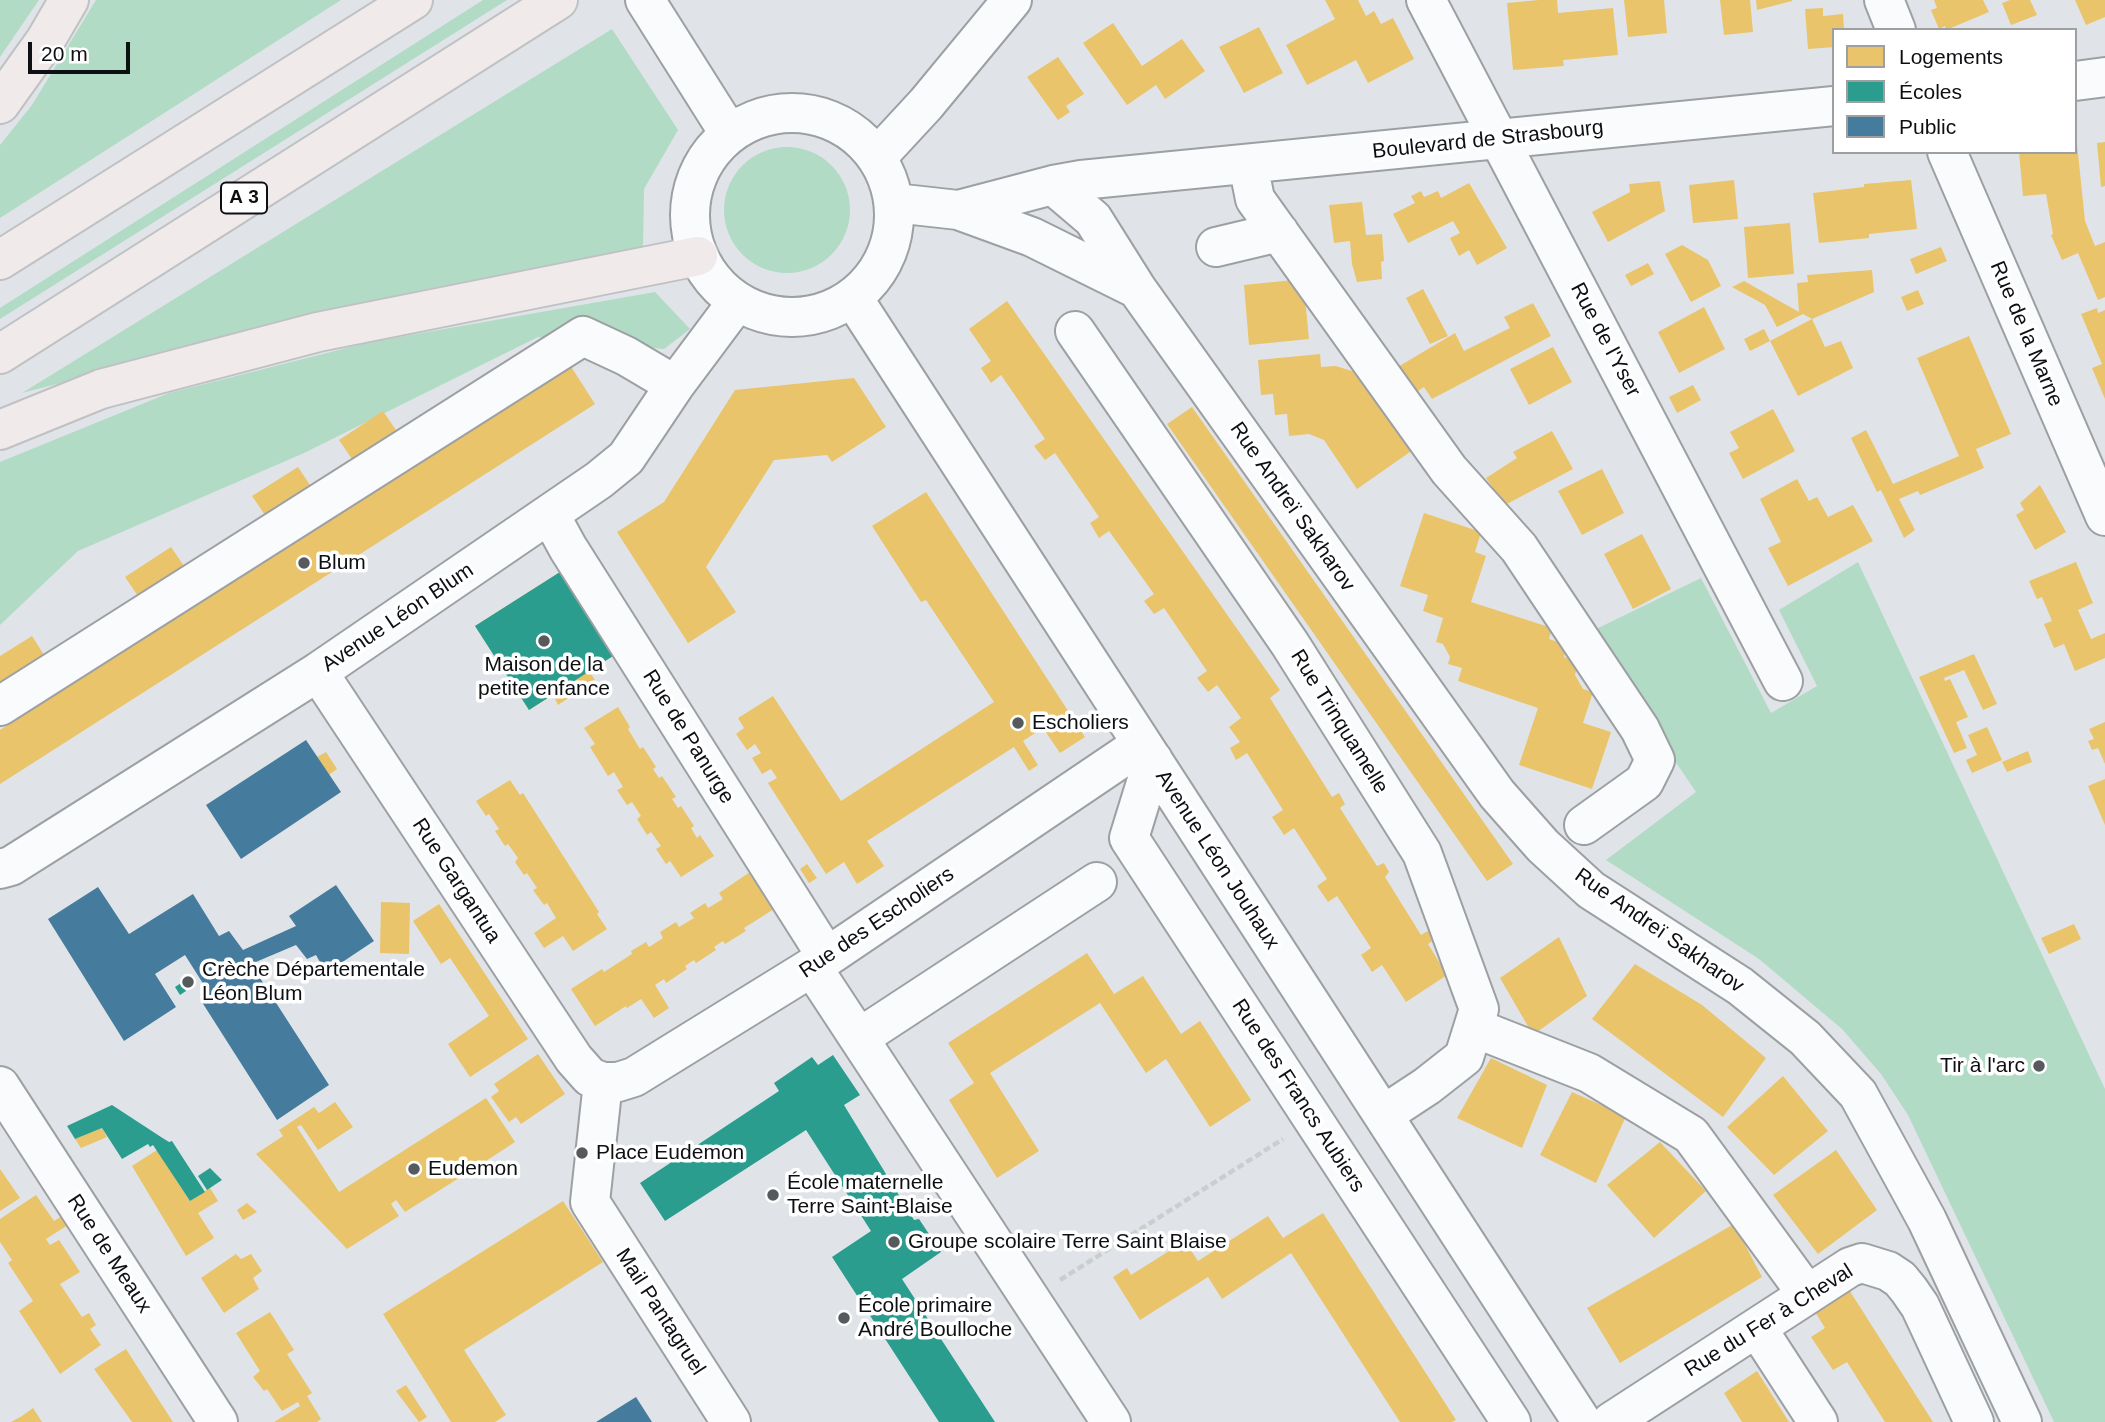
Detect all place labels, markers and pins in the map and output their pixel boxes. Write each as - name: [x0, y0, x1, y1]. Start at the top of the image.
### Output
- place label: Blum: [318, 550, 366, 576]
- marker: Blum: [296, 555, 312, 571]
- marker: Maison de la petite enfance: [536, 633, 552, 649]
- place label: Maison de la petite enfance: [478, 652, 610, 702]
- place label: Escholiers: [1032, 710, 1129, 736]
- marker: Escholiers: [1010, 715, 1026, 731]
- place label: Crèche Départementale Léon Blum: [202, 957, 425, 1007]
- marker: Crèche Départementale Léon Blum: [180, 974, 196, 990]
- place label: Tir à l'arc: [1940, 1053, 2025, 1079]
- marker: Tir à l'arc: [2031, 1058, 2047, 1074]
- place label: Place Eudemon: [596, 1140, 744, 1166]
- marker: Place Eudemon: [574, 1145, 590, 1161]
- place label: Eudemon: [428, 1156, 518, 1182]
- marker: Eudemon: [406, 1161, 422, 1177]
- place label: École maternelle Terre Saint-Blaise: [787, 1170, 953, 1220]
- marker: École maternelle Terre Saint-Blaise: [765, 1187, 781, 1203]
- place label: Groupe scolaire Terre Saint Blaise: [908, 1229, 1227, 1255]
- marker: Groupe scolaire Terre Saint Blaise: [886, 1234, 902, 1250]
- place label: École primaire André Boulloche: [858, 1293, 1012, 1343]
- marker: École primaire André Boulloche: [836, 1310, 852, 1326]

